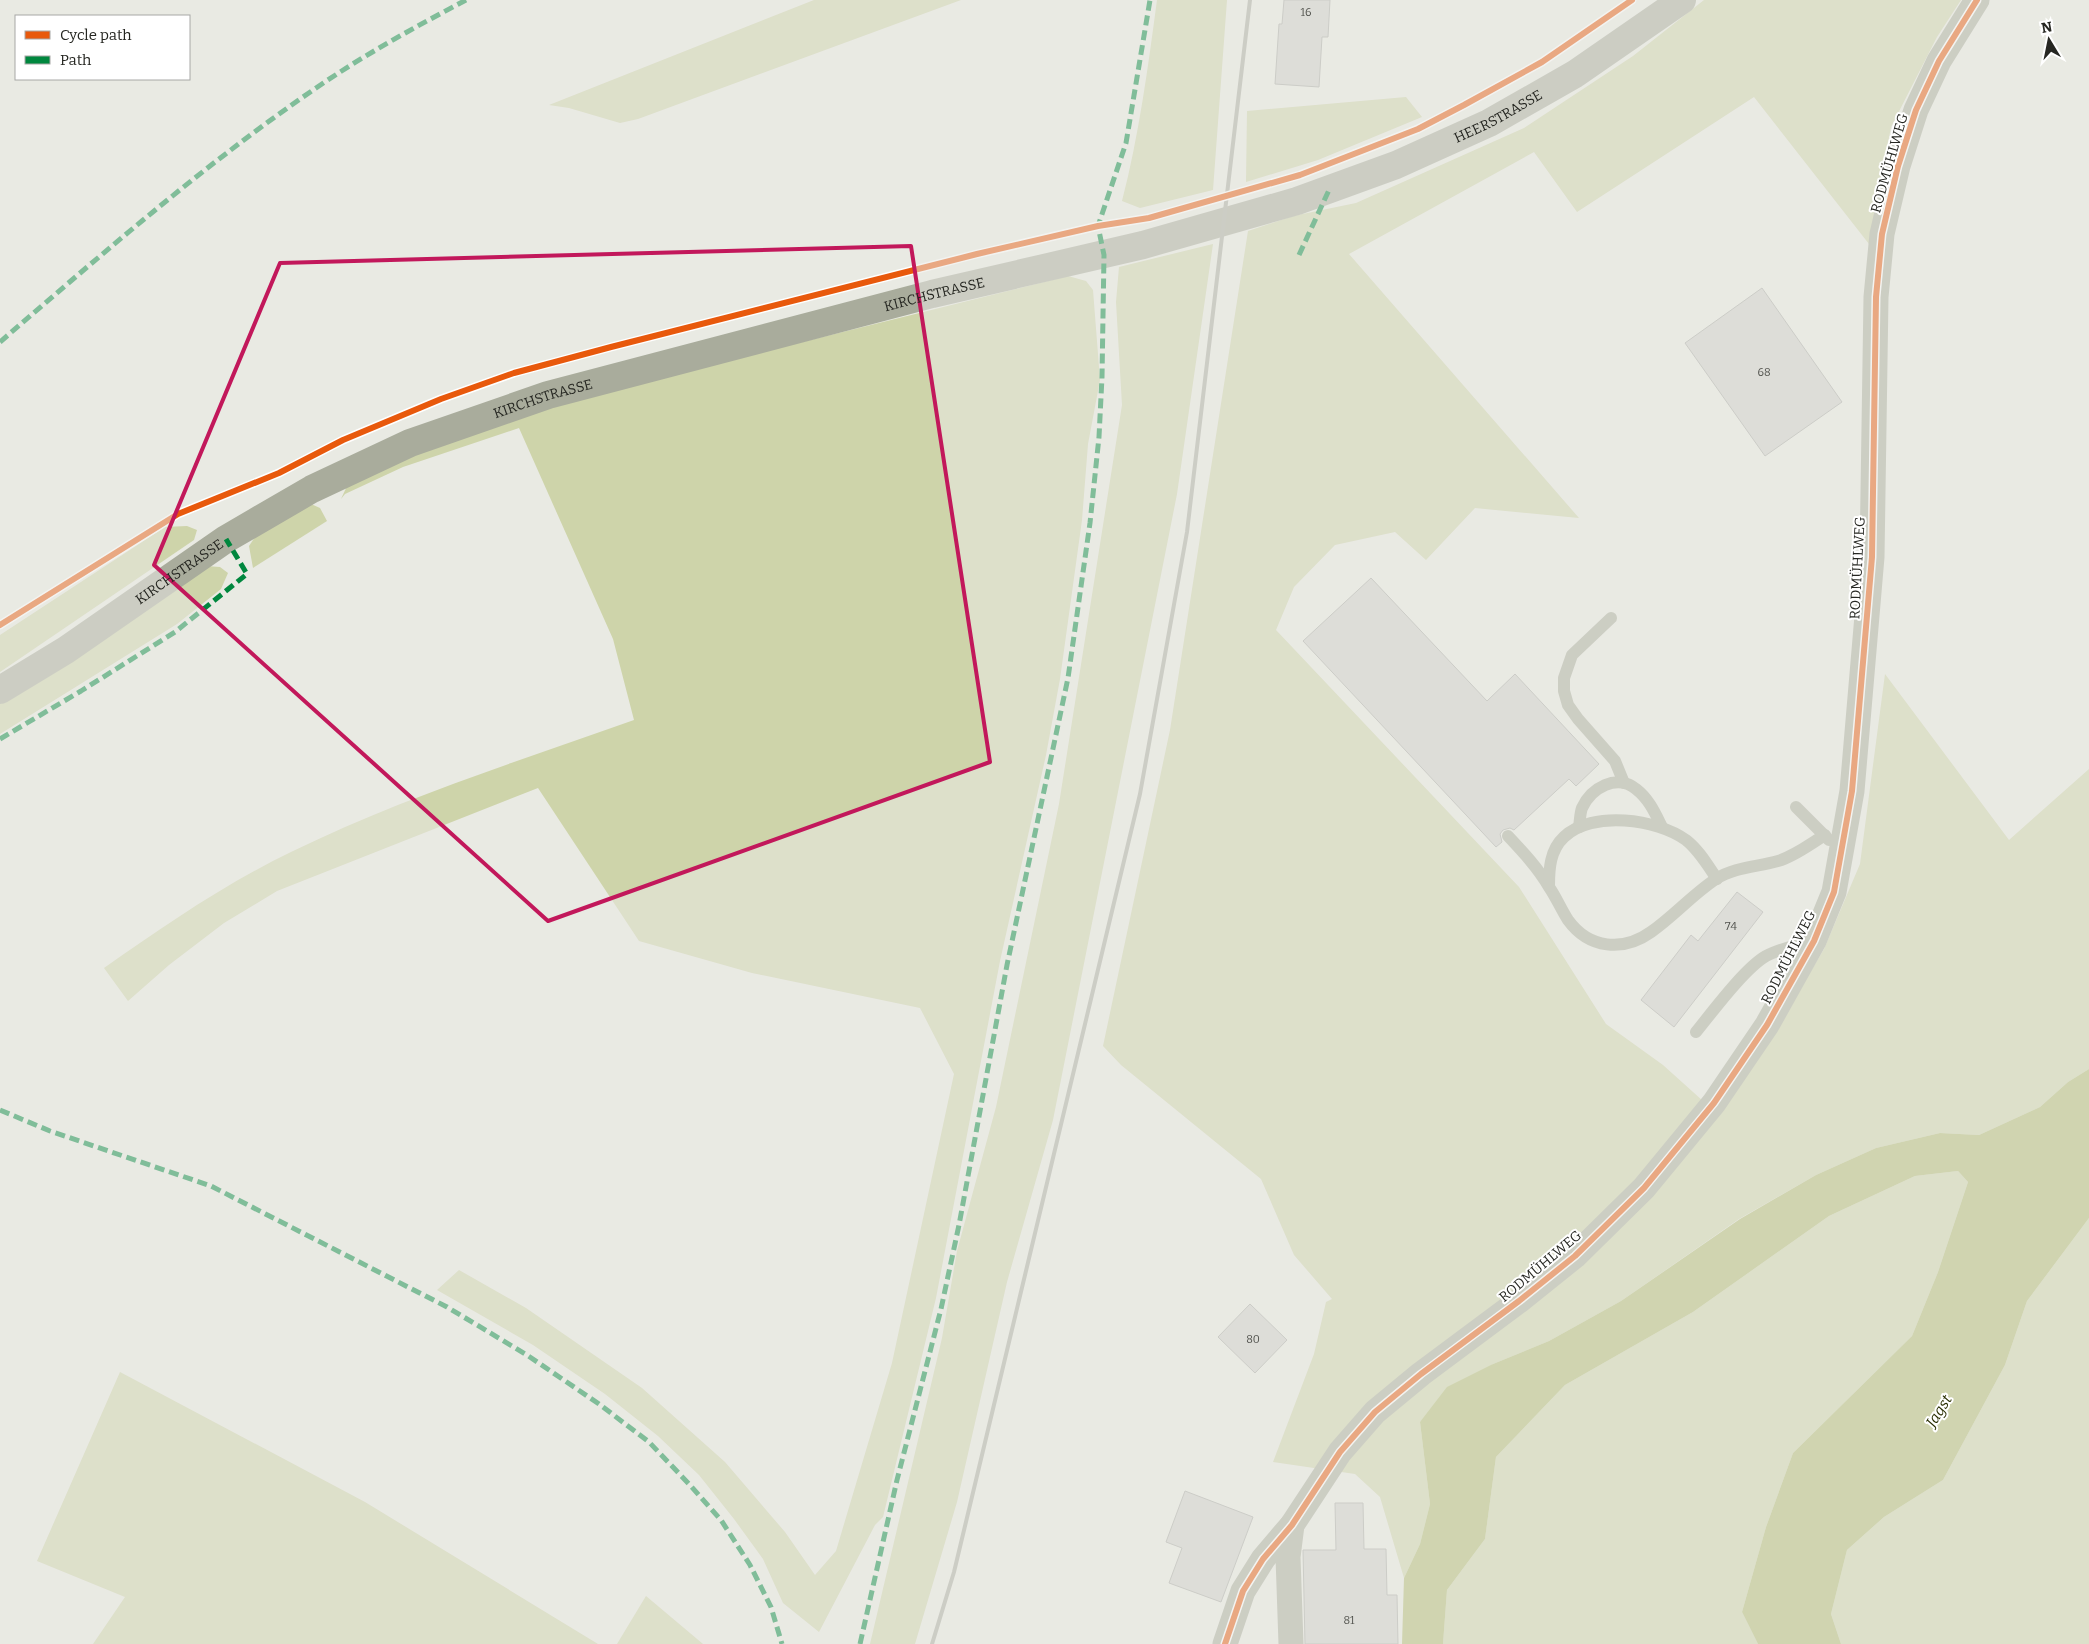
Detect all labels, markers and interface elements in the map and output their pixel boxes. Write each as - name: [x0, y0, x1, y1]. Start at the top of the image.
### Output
- house number: 16: [1301, 6, 1311, 19]
- legend: [15, 15, 190, 80]
- north arrow: [2024, 15, 2074, 65]
- text: N: [2040, 18, 2054, 37]
- text: Cycle path: [60, 26, 132, 44]
- text: Path: [60, 51, 92, 69]
- street label: HEERSTRASSE: [1451, 86, 1545, 147]
- street label: RODMÜHLWEG: [1867, 111, 1912, 215]
- street label: KIRCHSTRASSE: [882, 274, 986, 315]
- house number: 68: [1757, 366, 1771, 379]
- street label: KIRCHSTRASSE: [491, 376, 595, 422]
- street label: RODMÜHLWEG: [1846, 516, 1869, 620]
- street label: KIRCHSTRASSE: [132, 536, 227, 608]
- street label: RODMÜHLWEG: [1758, 908, 1819, 1007]
- house number: 74: [1725, 920, 1737, 933]
- street label: RODMÜHLWEG: [1496, 1227, 1585, 1306]
- house number: 80: [1246, 1333, 1260, 1346]
- water label: Jagst: [1921, 1391, 1956, 1432]
- house number: 81: [1343, 1614, 1355, 1627]

